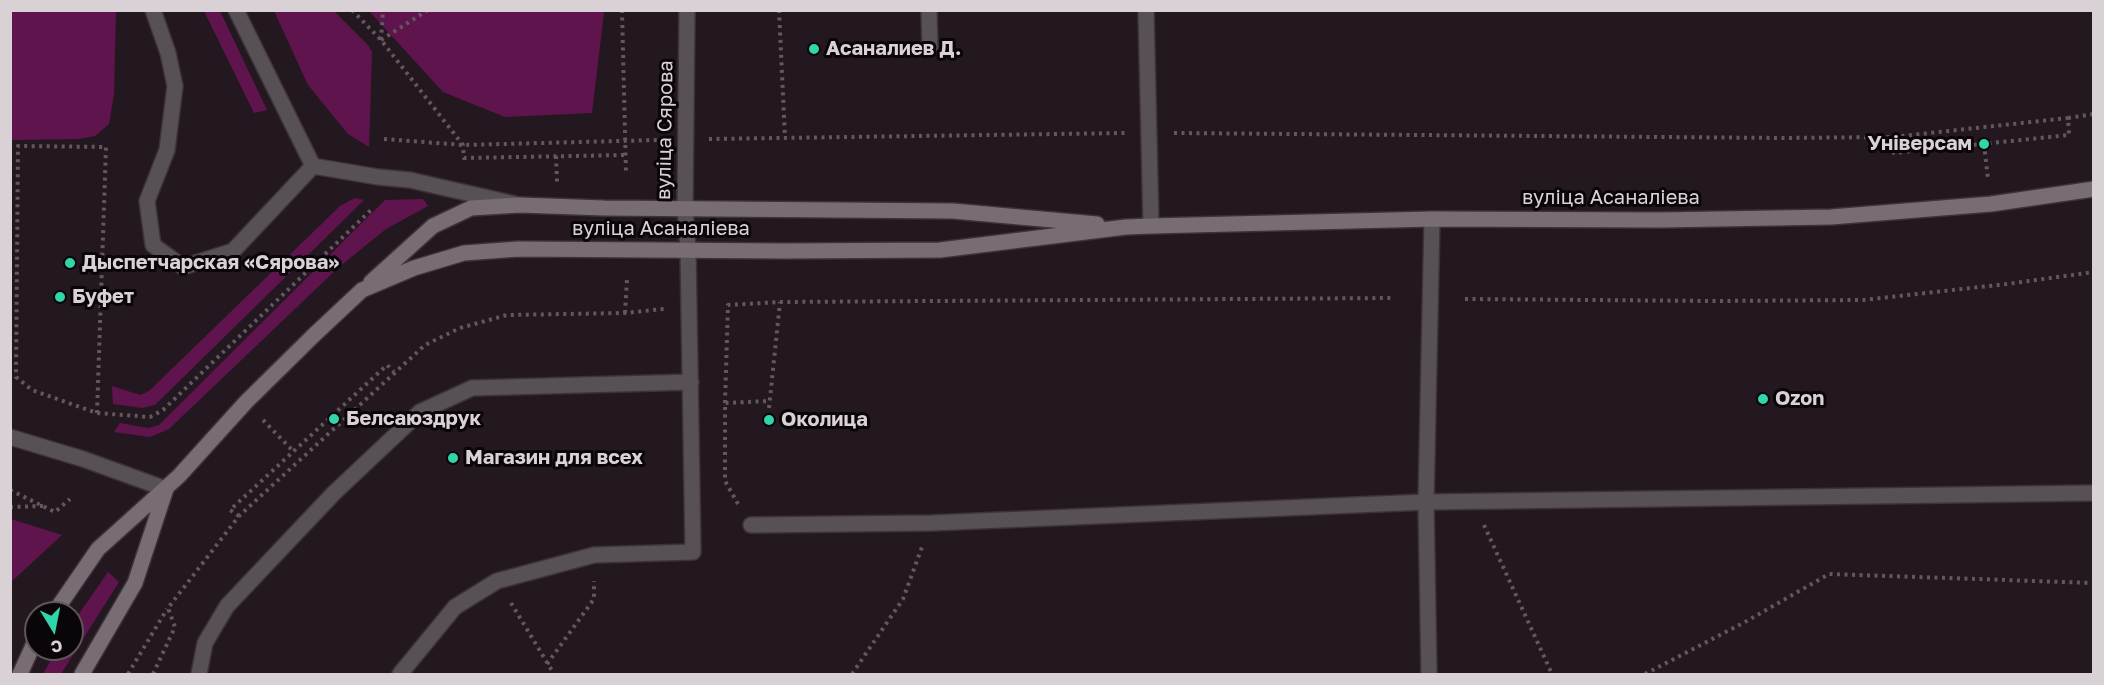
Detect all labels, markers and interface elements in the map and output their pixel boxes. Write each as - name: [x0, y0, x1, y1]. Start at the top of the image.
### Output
- place label: Асаналиев Д.: [826, 37, 961, 61]
- marker: Асаналиев Д.: [807, 42, 821, 56]
- street label: вуліца Сярова: [652, 60, 678, 200]
- place label: Універсам: [1868, 132, 1972, 156]
- marker: Універсам: [1977, 137, 1991, 151]
- street label: вуліца Асаналіева: [1522, 186, 1700, 210]
- street label: вуліца Асаналіева: [572, 217, 750, 241]
- place label: Дыспетчарская «Сярова»: [82, 251, 339, 275]
- marker: Дыспетчарская «Сярова»: [63, 256, 77, 270]
- place label: Буфет: [72, 285, 134, 309]
- marker: Буфет: [53, 290, 67, 304]
- place label: Ozon: [1775, 387, 1824, 411]
- marker: Ozon: [1756, 392, 1770, 406]
- place label: Белсаюздрук: [346, 407, 481, 431]
- place label: Околица: [781, 408, 868, 432]
- marker: Белсаюздрук: [327, 412, 341, 426]
- marker: Околица: [762, 413, 776, 427]
- place label: Магазин для всех: [465, 446, 643, 470]
- marker: Магазин для всех: [446, 451, 460, 465]
- north arrow: [24, 601, 84, 661]
- text: С: [49, 636, 64, 658]

